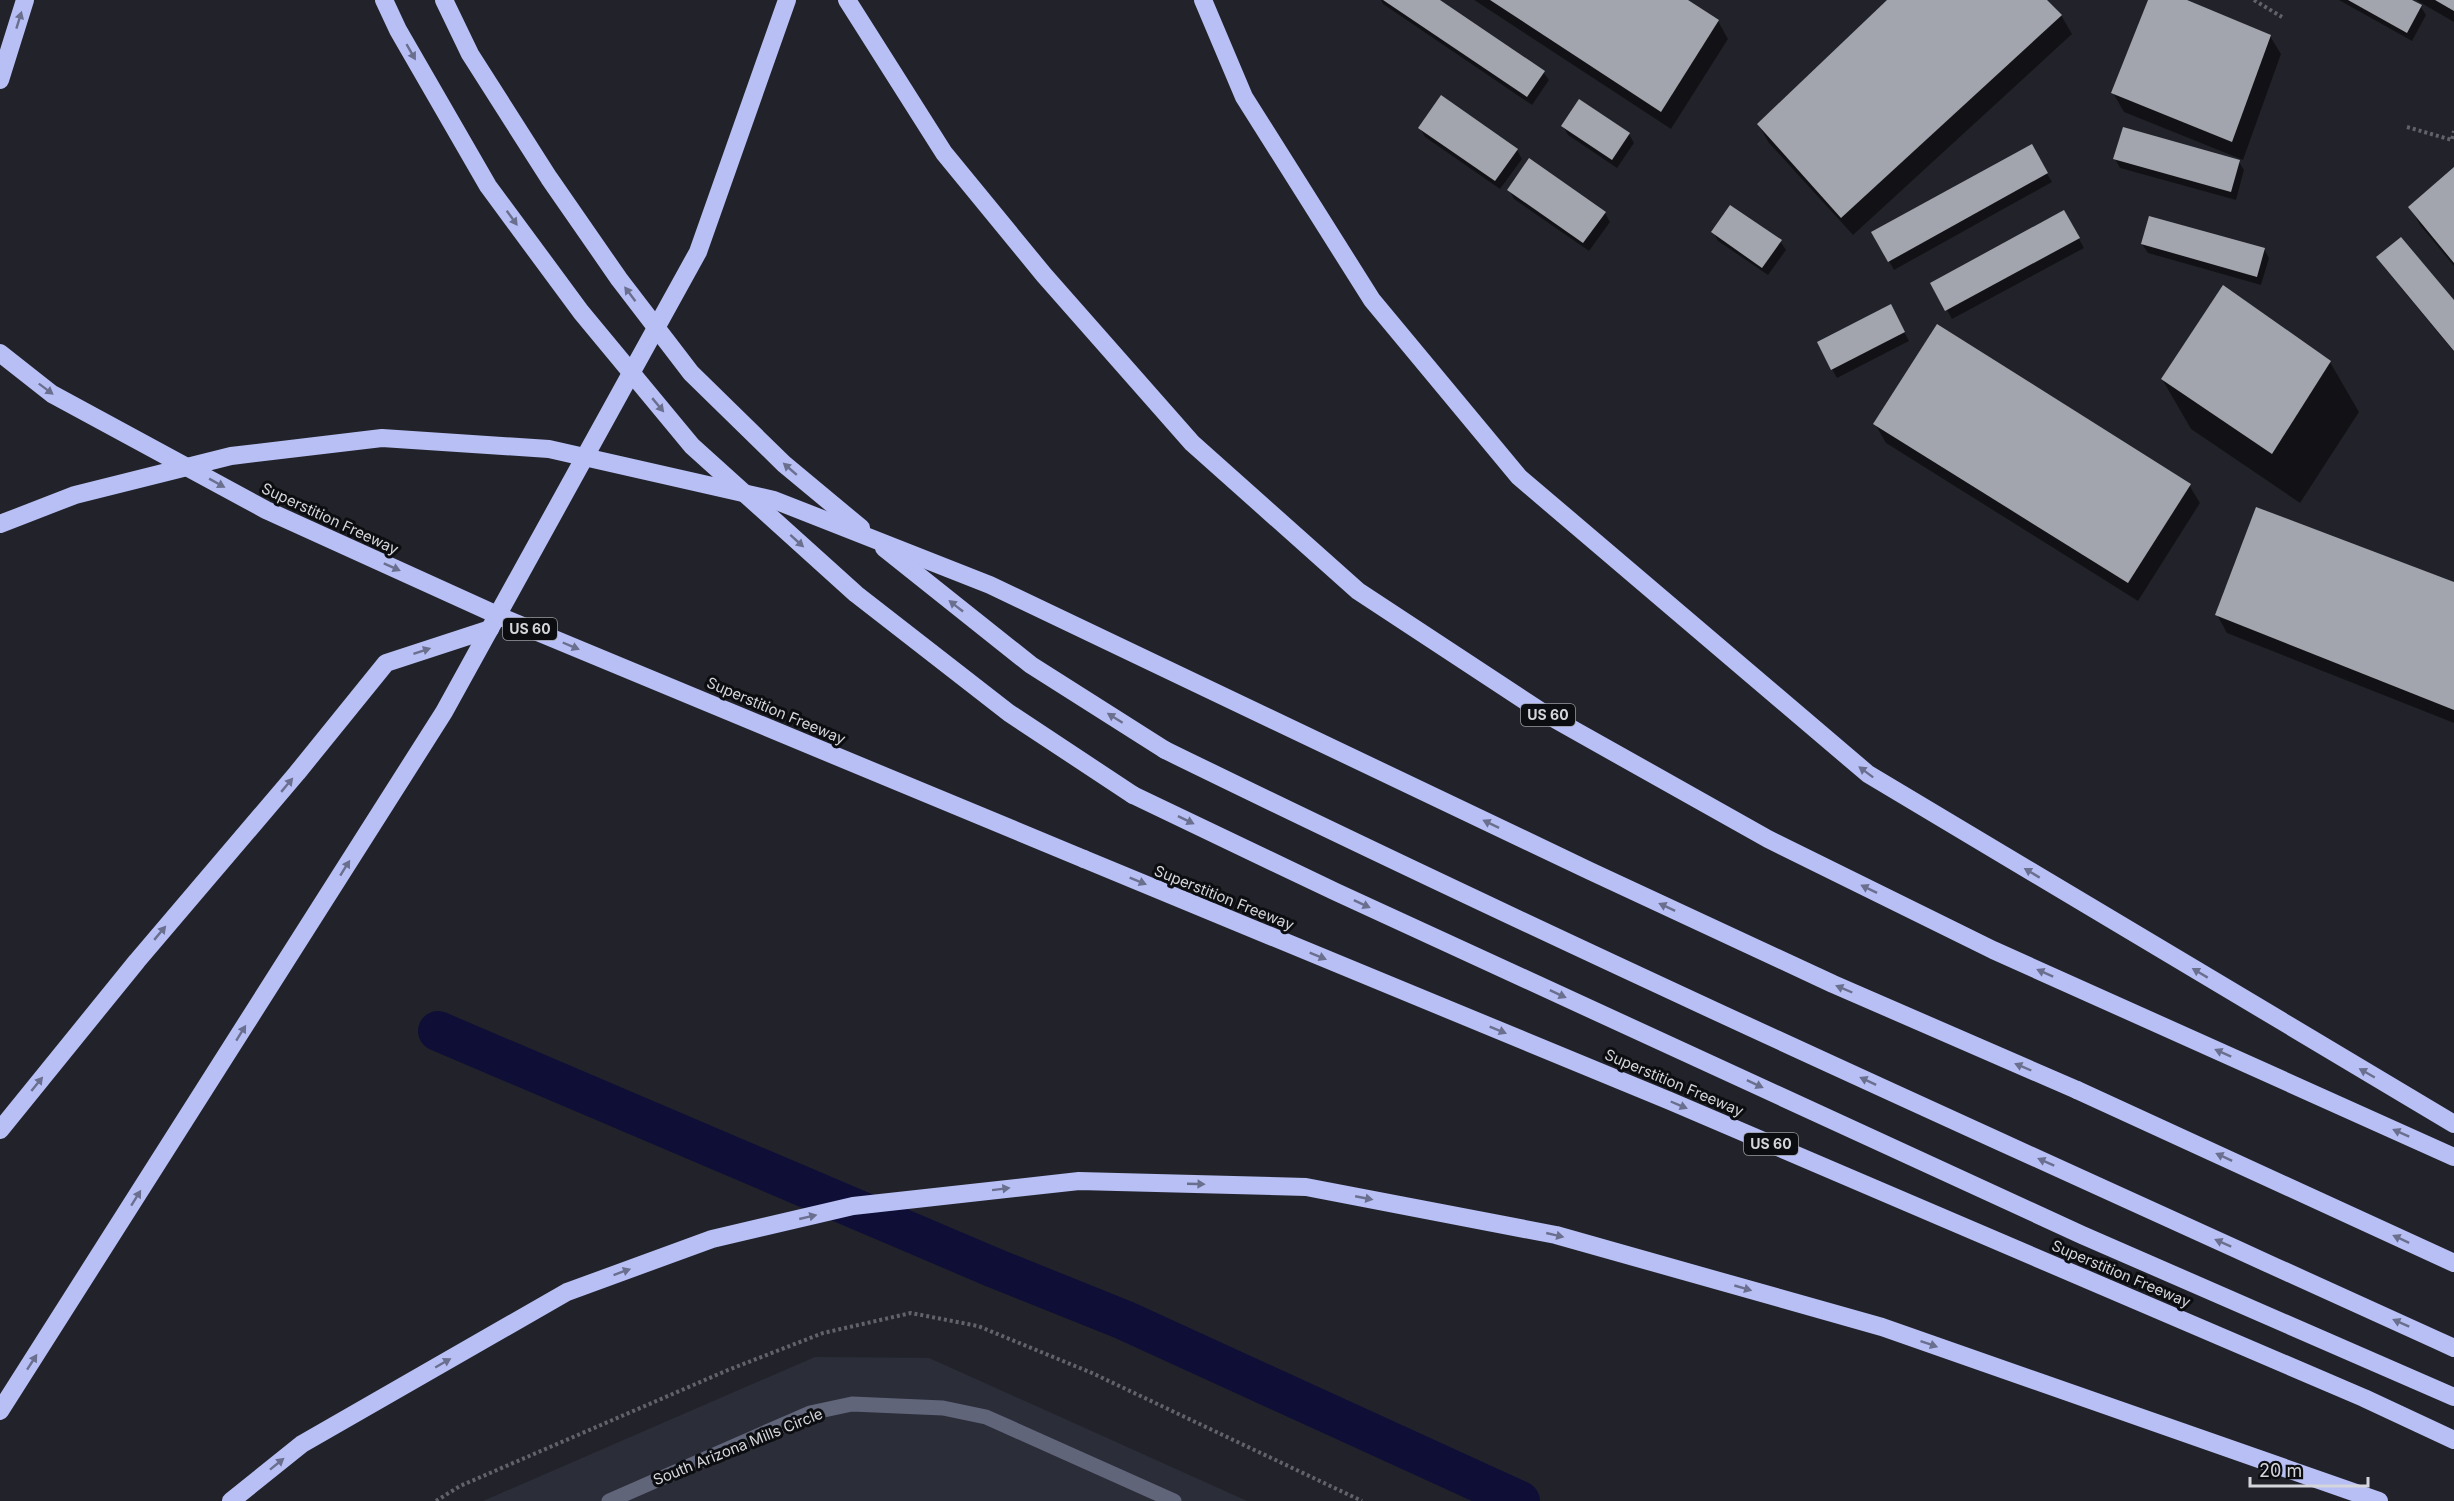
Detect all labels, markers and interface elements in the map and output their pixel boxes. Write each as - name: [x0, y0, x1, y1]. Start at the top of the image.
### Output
- one-way arrow: [15, 11, 24, 29]
- one-way arrow: [405, 44, 416, 60]
- one-way arrow: [506, 210, 518, 226]
- one-way arrow: [625, 286, 637, 301]
- one-way arrow: [39, 382, 54, 394]
- one-way arrow: [651, 397, 664, 412]
- one-way arrow: [782, 462, 798, 475]
- one-way arrow: [208, 478, 225, 488]
- street label: Superstition Freeway: [259, 478, 402, 559]
- one-way arrow: [789, 534, 804, 547]
- one-way arrow: [384, 563, 401, 572]
- one-way arrow: [948, 600, 964, 613]
- road number: US 60: [503, 618, 557, 640]
- one-way arrow: [562, 642, 580, 651]
- one-way arrow: [413, 646, 431, 656]
- street label: Superstition Freeway: [704, 673, 849, 749]
- road number: US 60: [1521, 704, 1575, 726]
- one-way arrow: [1107, 713, 1123, 724]
- one-way arrow: [1858, 766, 1874, 778]
- one-way arrow: [280, 777, 293, 793]
- one-way arrow: [1177, 815, 1195, 825]
- one-way arrow: [1483, 819, 1500, 828]
- one-way arrow: [339, 860, 350, 876]
- street label: Superstition Freeway: [1152, 861, 1297, 934]
- one-way arrow: [2023, 868, 2040, 878]
- one-way arrow: [1129, 876, 1147, 886]
- one-way arrow: [1861, 884, 1878, 894]
- one-way arrow: [1353, 900, 1370, 909]
- one-way arrow: [1659, 903, 1676, 912]
- one-way arrow: [154, 925, 167, 941]
- one-way arrow: [1309, 952, 1327, 961]
- one-way arrow: [2036, 968, 2054, 978]
- one-way arrow: [2192, 968, 2208, 979]
- one-way arrow: [1835, 984, 1853, 994]
- one-way arrow: [1550, 989, 1568, 999]
- one-way arrow: [235, 1025, 246, 1041]
- one-way arrow: [1490, 1025, 1508, 1035]
- street label: Superstition Freeway: [1602, 1045, 1747, 1121]
- one-way arrow: [2213, 1048, 2231, 1058]
- one-way arrow: [2014, 1062, 2032, 1072]
- one-way arrow: [2359, 1067, 2375, 1078]
- one-way arrow: [30, 1077, 43, 1092]
- one-way arrow: [1860, 1077, 1877, 1086]
- one-way arrow: [1746, 1079, 1764, 1089]
- one-way arrow: [1670, 1100, 1687, 1109]
- one-way arrow: [2391, 1128, 2409, 1138]
- road number: US 60: [1744, 1133, 1798, 1155]
- one-way arrow: [2215, 1153, 2232, 1162]
- one-way arrow: [2037, 1158, 2054, 1167]
- one-way arrow: [1186, 1179, 1205, 1189]
- one-way arrow: [992, 1185, 1011, 1194]
- one-way arrow: [131, 1189, 142, 1206]
- one-way arrow: [1354, 1194, 1373, 1203]
- one-way arrow: [799, 1211, 818, 1221]
- one-way arrow: [1546, 1230, 1564, 1240]
- one-way arrow: [2392, 1234, 2409, 1243]
- street label: Superstition Freeway: [2049, 1236, 2194, 1312]
- one-way arrow: [2214, 1238, 2232, 1248]
- one-way arrow: [613, 1267, 631, 1276]
- one-way arrow: [1734, 1284, 1752, 1293]
- one-way arrow: [2392, 1319, 2409, 1328]
- one-way arrow: [1920, 1339, 1938, 1349]
- one-way arrow: [26, 1354, 37, 1370]
- one-way arrow: [435, 1358, 452, 1368]
- street label: South Arizona Mills Circle: [650, 1404, 825, 1489]
- scale bar: [2250, 1450, 2368, 1488]
- one-way arrow: [269, 1458, 285, 1471]
- text: 20 m: [2259, 1460, 2302, 1481]

